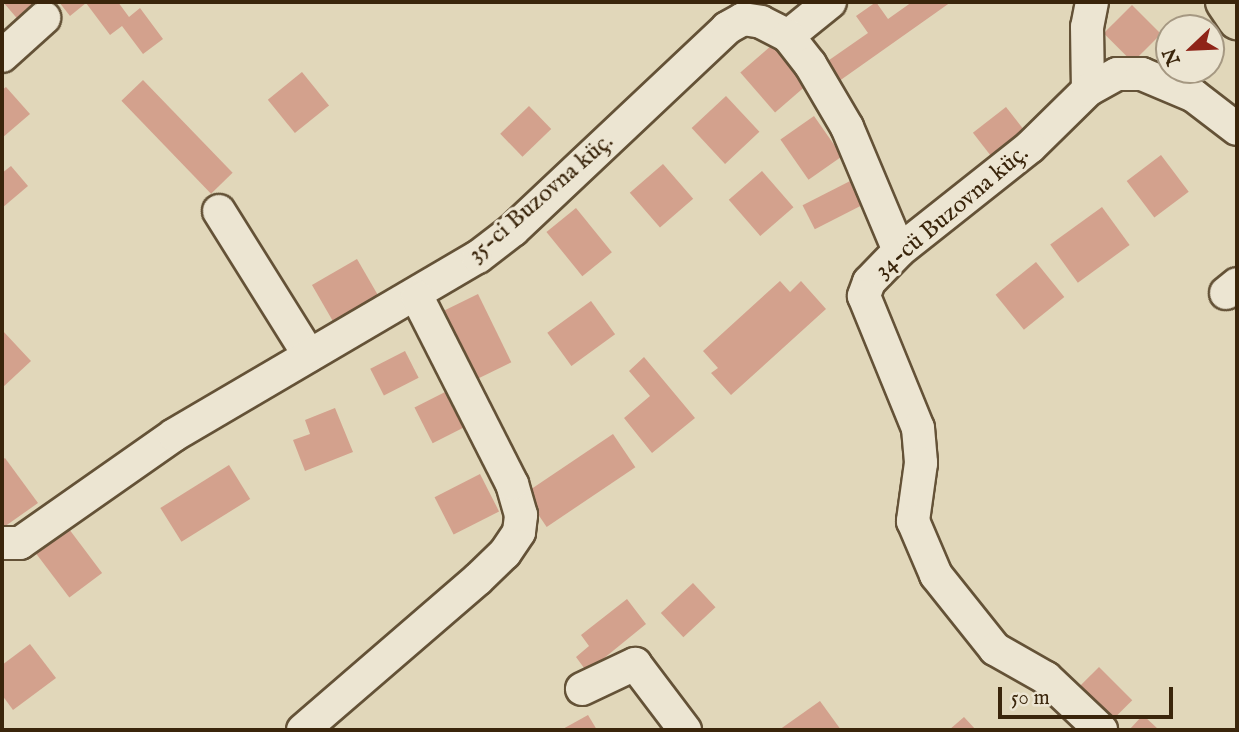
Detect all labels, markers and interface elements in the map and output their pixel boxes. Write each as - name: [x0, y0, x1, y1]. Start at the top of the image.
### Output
- north arrow: [1155, 14, 1225, 84]
- text: N: [1158, 44, 1187, 69]
- street label: 35-ci Buzovna küç.: [463, 127, 619, 269]
- street label: 34-cü Buzovna küç.: [869, 139, 1035, 285]
- scale bar: [1001, 672, 1176, 716]
- text: 50 m: [1011, 685, 1050, 712]

